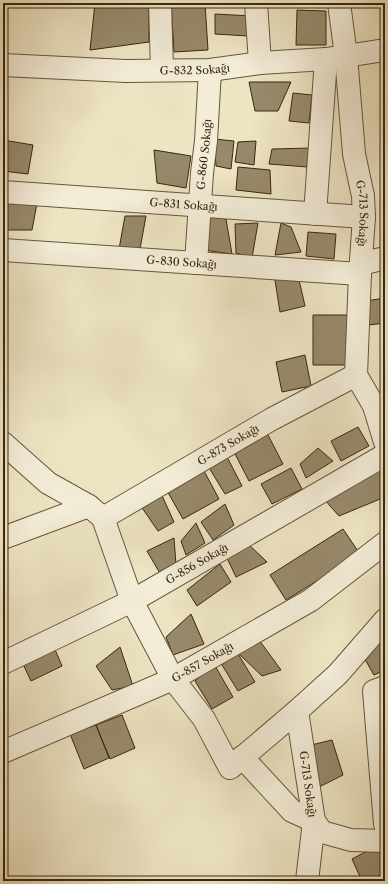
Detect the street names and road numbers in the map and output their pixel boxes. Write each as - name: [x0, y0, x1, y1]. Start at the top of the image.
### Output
- street label: G-832 Sokağı: [160, 60, 231, 78]
- street label: G-860 Sokağı: [194, 118, 214, 190]
- street label: G-713 Sokağı: [353, 179, 371, 248]
- street label: G-831 Sokağı: [149, 195, 219, 214]
- street label: G-830 Sokağı: [146, 253, 218, 271]
- street label: G-873 Sokağı: [195, 421, 262, 468]
- street label: G-856 Sokağı: [163, 540, 231, 587]
- street label: G-857 Sokağı: [169, 639, 237, 685]
- street label: G-713 Sokağı: [296, 750, 320, 819]

